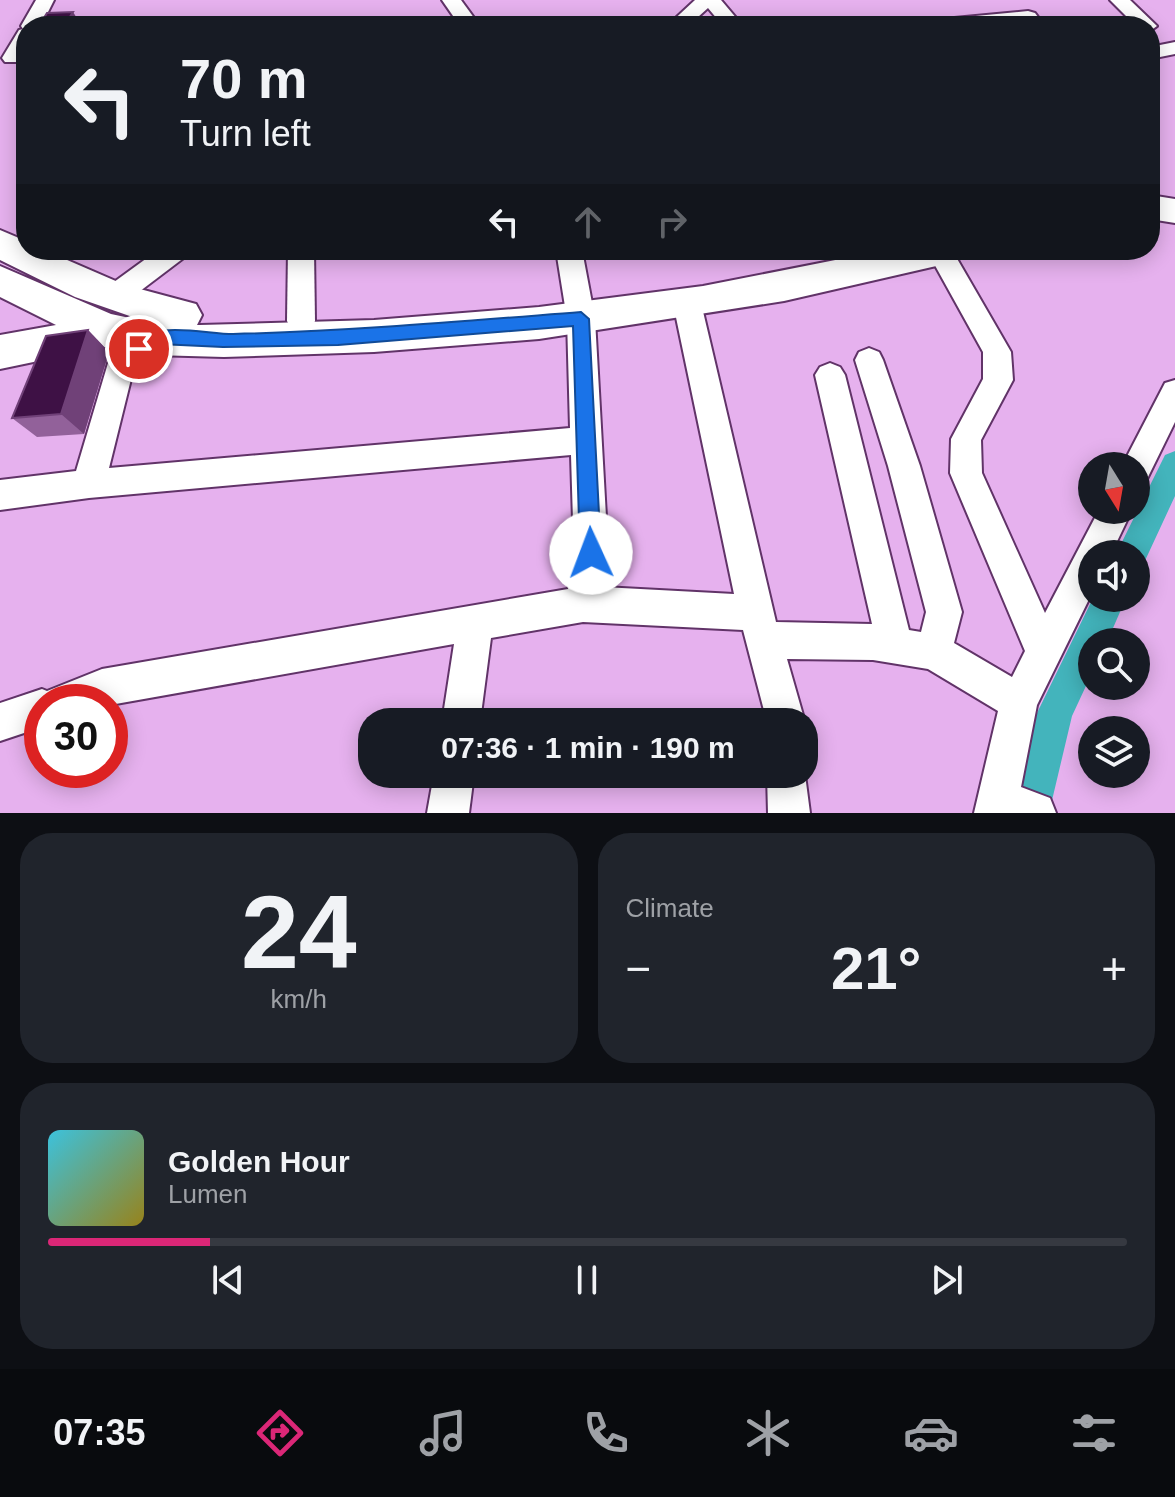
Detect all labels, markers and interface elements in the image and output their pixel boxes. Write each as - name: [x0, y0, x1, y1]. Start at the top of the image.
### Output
- text: 70 m: [180, 47, 308, 110]
- icon: left: [48, 48, 152, 152]
- text: Turn left: [180, 113, 311, 154]
- icon: left: [482, 200, 526, 244]
- icon: ahead: [566, 200, 610, 244]
- icon: right: [650, 200, 694, 244]
- pin: [105, 315, 173, 383]
- icon: arrive: [117, 327, 161, 371]
- north arrow: [1078, 452, 1150, 524]
- map controls: [1078, 452, 1150, 788]
- position arrow: [549, 511, 633, 595]
- button: sound: [1078, 540, 1150, 612]
- button: search: [1078, 628, 1150, 700]
- speed limit sign: 30: [24, 684, 128, 788]
- button: layers: [1078, 716, 1150, 788]
- text: 07:36 · 1 min · 190 m: [441, 731, 735, 764]
- text: 24: [241, 874, 357, 990]
- text: Climate: [626, 893, 714, 923]
- text: 21°: [831, 935, 922, 1002]
- text: −: [626, 944, 651, 993]
- text: +: [1101, 944, 1127, 993]
- text: km/h: [271, 984, 327, 1014]
- text: Golden Hour: [168, 1145, 350, 1178]
- text: Lumen: [168, 1179, 248, 1209]
- icon: previous: [206, 1258, 250, 1302]
- icon: pause: [565, 1258, 609, 1302]
- icon: next: [925, 1258, 969, 1302]
- icon: directions: [252, 1405, 308, 1461]
- icon: music: [415, 1405, 471, 1461]
- icon: phone: [578, 1405, 634, 1461]
- icon: climate: [740, 1405, 796, 1461]
- icon: car: [903, 1405, 959, 1461]
- icon: filters: [1066, 1405, 1122, 1461]
- text: 07:35: [53, 1412, 145, 1453]

